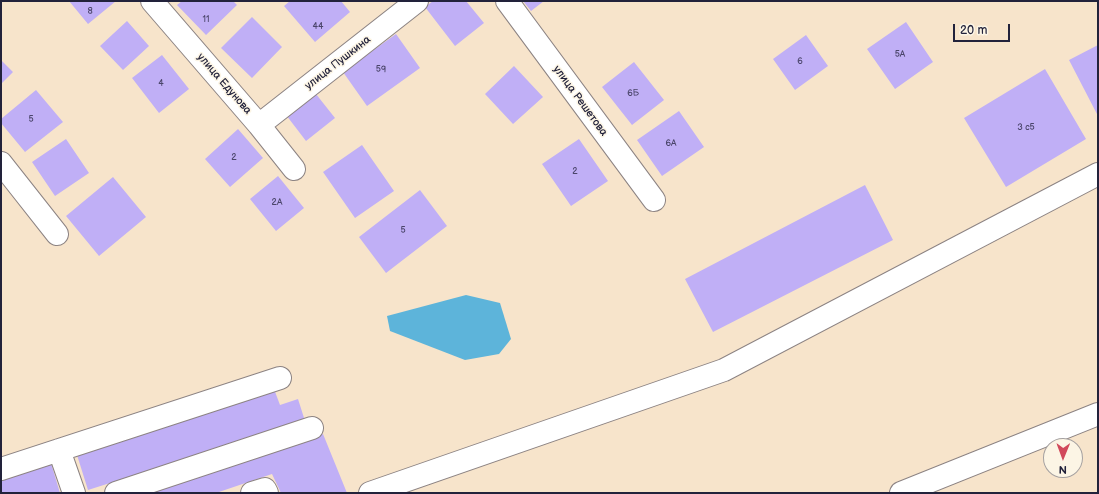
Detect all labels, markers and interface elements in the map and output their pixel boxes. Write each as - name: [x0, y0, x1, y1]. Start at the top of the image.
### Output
- house number: 8: [87, 7, 93, 17]
- house number: 11: [203, 15, 209, 25]
- scale bar: [955, 16, 1012, 42]
- house number: 44: [313, 22, 323, 32]
- text: 20 m: [960, 23, 987, 38]
- street label: улица Пушкина: [302, 33, 374, 93]
- house number: 5А: [895, 50, 905, 60]
- street label: улица Едунова: [194, 51, 254, 117]
- house number: 6: [797, 57, 803, 67]
- street label: улица Решетова: [550, 63, 610, 139]
- house number: 59: [376, 65, 386, 75]
- house number: 4: [158, 79, 164, 89]
- house number: 6Б: [627, 89, 639, 99]
- house number: 5: [28, 115, 34, 125]
- house number: 3 с5: [1017, 123, 1035, 133]
- house number: 6А: [666, 139, 676, 149]
- house number: 2: [231, 153, 237, 163]
- house number: 2: [572, 167, 578, 177]
- house number: 2А: [272, 198, 282, 208]
- house number: 5: [400, 226, 406, 236]
- north arrow: [1043, 438, 1083, 478]
- text: N: [1059, 463, 1067, 476]

